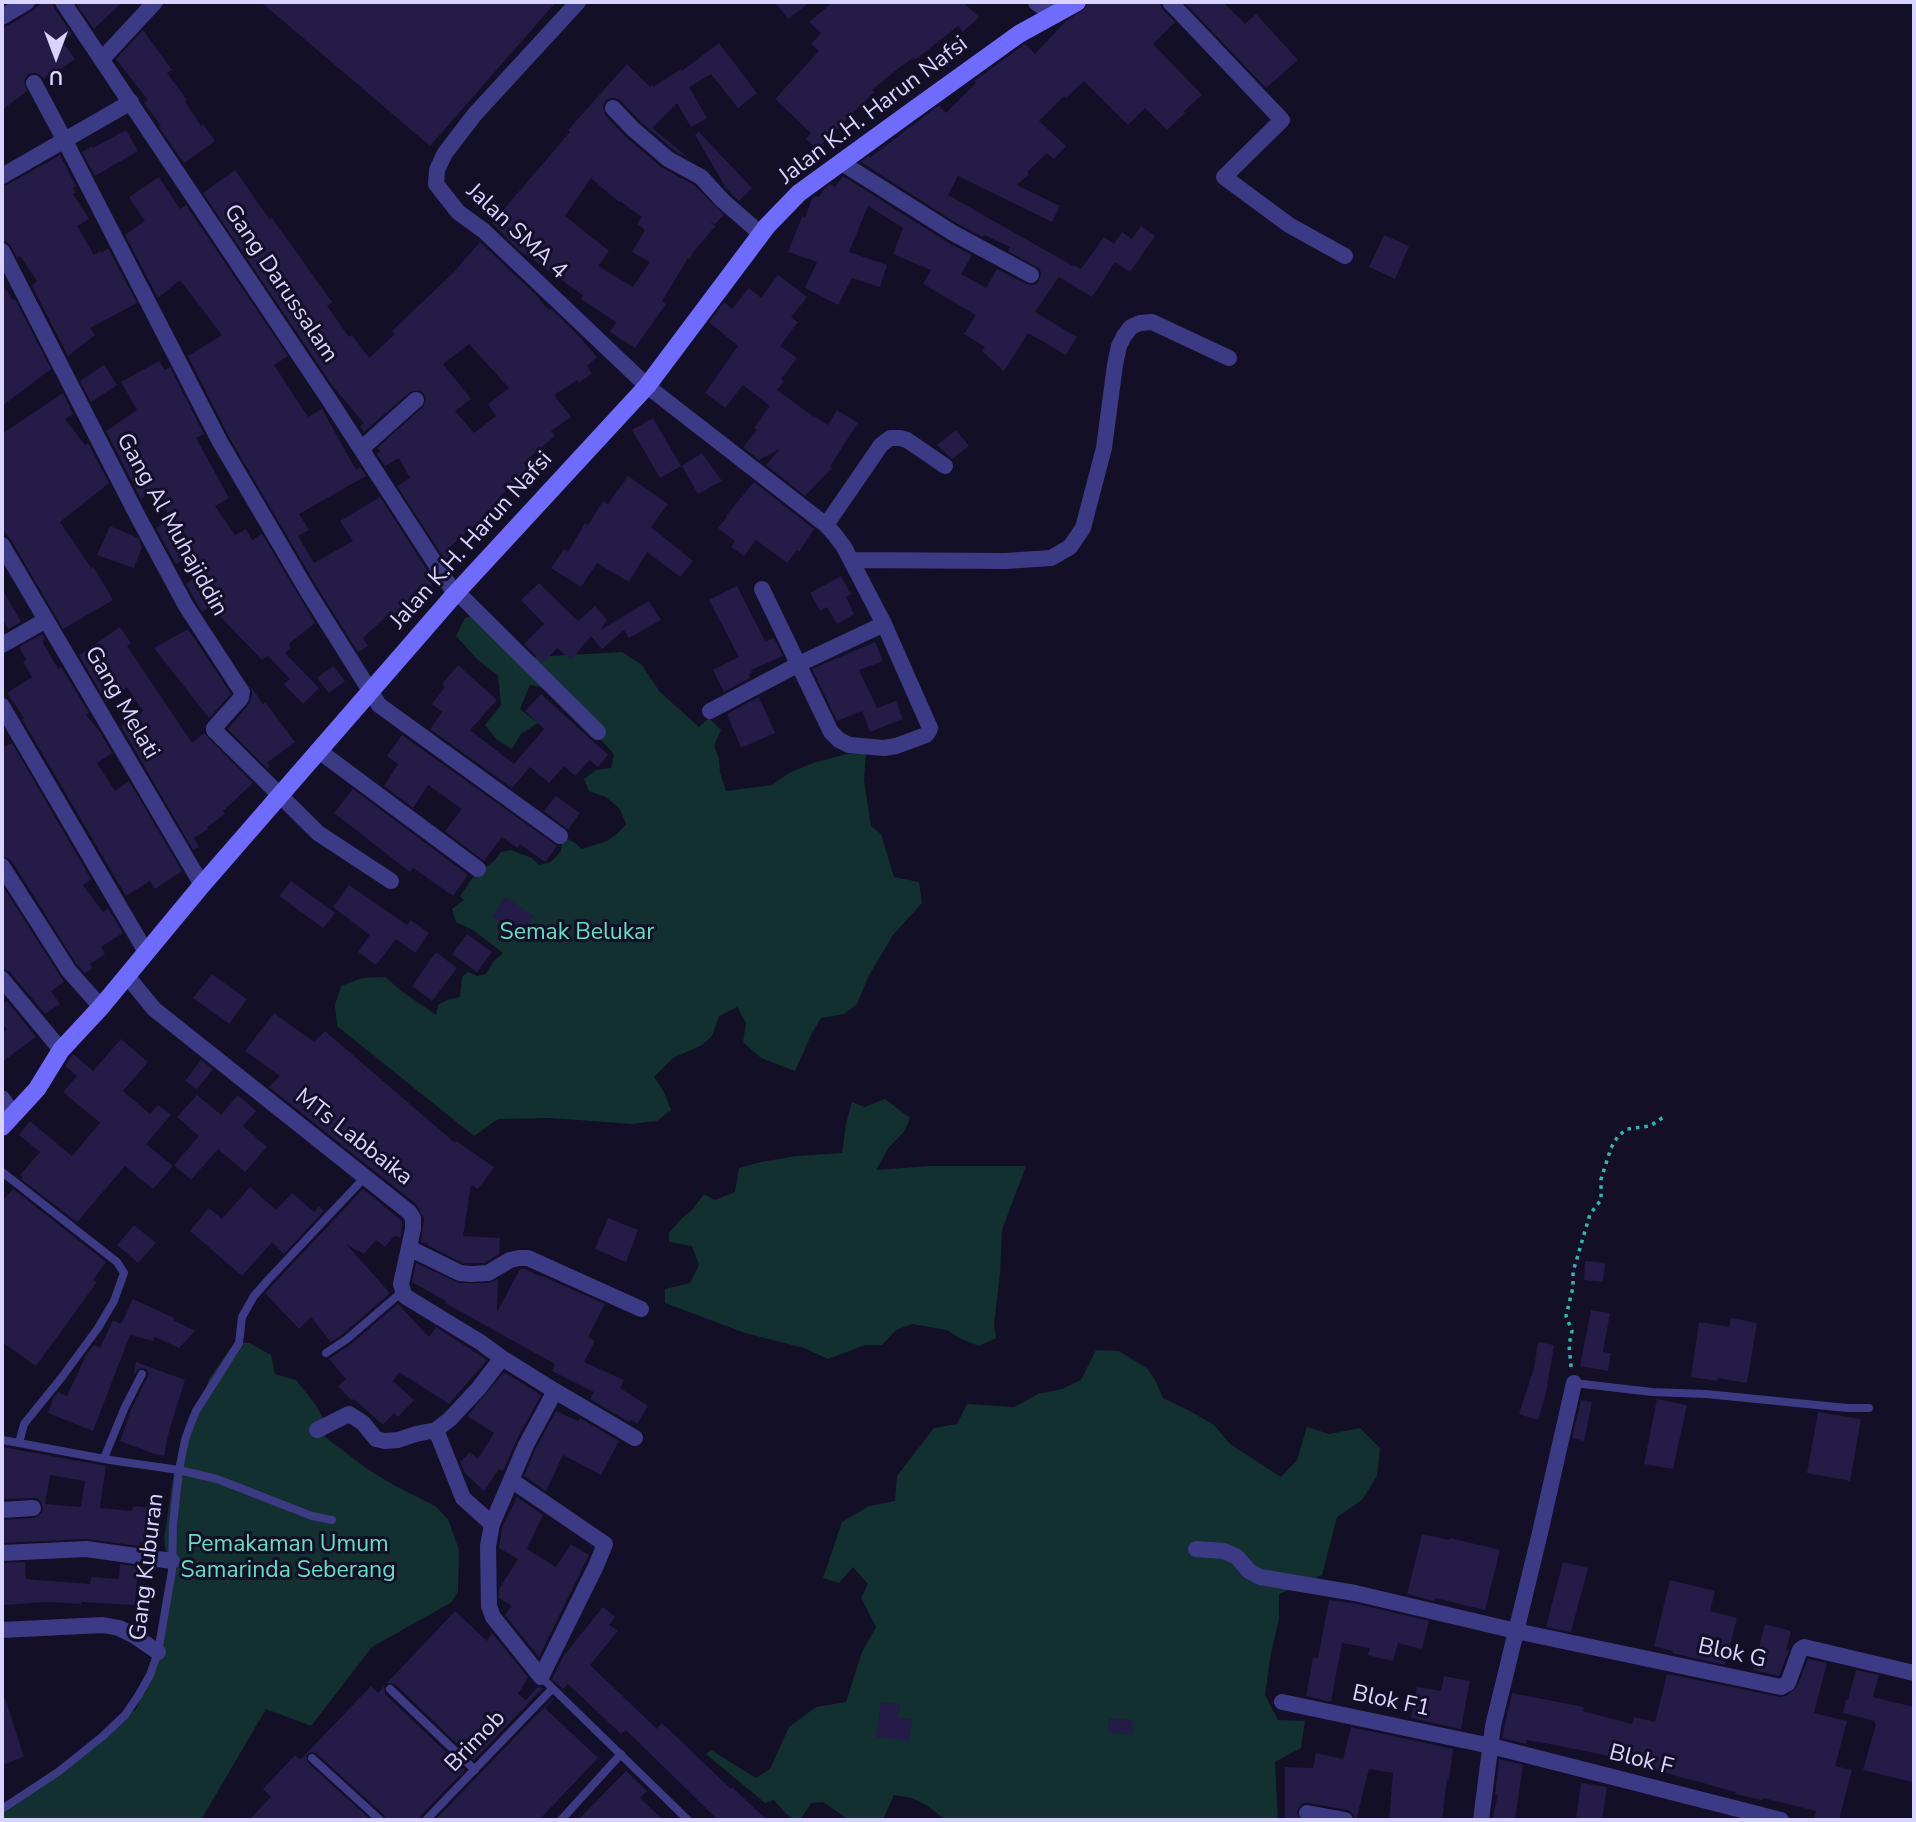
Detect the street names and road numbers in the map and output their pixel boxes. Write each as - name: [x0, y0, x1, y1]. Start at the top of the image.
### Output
- street label: Jalan K.H. Harun Nafsi: [774, 31, 974, 191]
- street label: Jalan SMA 4: [460, 178, 572, 286]
- street label: Gang Darussalam: [217, 200, 343, 368]
- street label: Gang Al Muhajiddin: [109, 429, 233, 621]
- street label: Jalan K.H. Harun Nafsi: [385, 447, 559, 635]
- street label: Gang Melati: [78, 642, 164, 764]
- street label: MTs Labbaika: [289, 1084, 417, 1192]
- street label: Gang Kuburan: [125, 1492, 171, 1642]
- street label: Blok G: [1695, 1633, 1769, 1675]
- street label: Blok F1: [1350, 1680, 1432, 1724]
- street label: Brimob: [440, 1705, 512, 1779]
- street label: Blok F: [1606, 1740, 1676, 1782]

